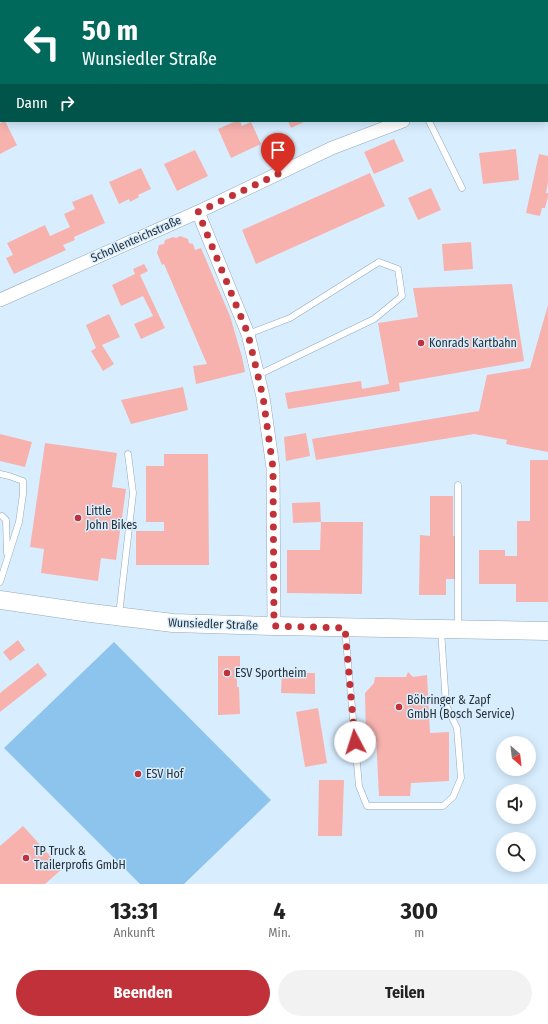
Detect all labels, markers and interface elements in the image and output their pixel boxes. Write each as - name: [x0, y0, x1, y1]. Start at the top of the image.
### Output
- text: 50 m: [82, 14, 138, 47]
- icon: left: [16, 16, 68, 68]
- text: Wunsiedler Straße: [82, 48, 217, 70]
- icon: right: [56, 92, 78, 114]
- text: Dann: [16, 94, 48, 112]
- pin: [261, 133, 295, 174]
- icon: arrive: [267, 139, 289, 161]
- street label: Schollenteichstraße: [89, 213, 183, 265]
- place label: Konrads Kartbahn: [429, 336, 517, 350]
- marker: Konrads Kartbahn: [416, 338, 426, 348]
- place label: Little John Bikes: [86, 504, 137, 532]
- marker: Little John Bikes: [73, 513, 83, 523]
- street label: Wunsiedler Straße: [168, 615, 258, 633]
- place label: ESV Sportheim: [235, 666, 306, 680]
- marker: ESV Sportheim: [222, 668, 232, 678]
- place label: Böhringer & Zapf GmbH (Bosch Service): [407, 693, 515, 721]
- marker: Böhringer & Zapf GmbH (Bosch Service): [394, 702, 404, 712]
- position arrow: [334, 721, 376, 763]
- north arrow: [496, 736, 536, 776]
- map controls: [496, 736, 536, 872]
- place label: ESV Hof: [146, 767, 185, 781]
- marker: ESV Hof: [133, 769, 143, 779]
- button: sound: [496, 784, 536, 824]
- button: search: [496, 832, 536, 872]
- place label: TP Truck & Trailerprofis GmbH: [34, 844, 126, 872]
- marker: TP Truck & Trailerprofis GmbH: [21, 853, 31, 863]
- text: 13:31: [110, 897, 158, 925]
- text: 4: [273, 897, 286, 925]
- text: 300: [400, 897, 438, 925]
- text: Ankunft: [113, 925, 155, 940]
- text: Min.: [268, 925, 291, 940]
- text: m: [414, 925, 424, 940]
- button: Beenden: [16, 970, 270, 1016]
- button: Teilen: [278, 970, 532, 1016]

